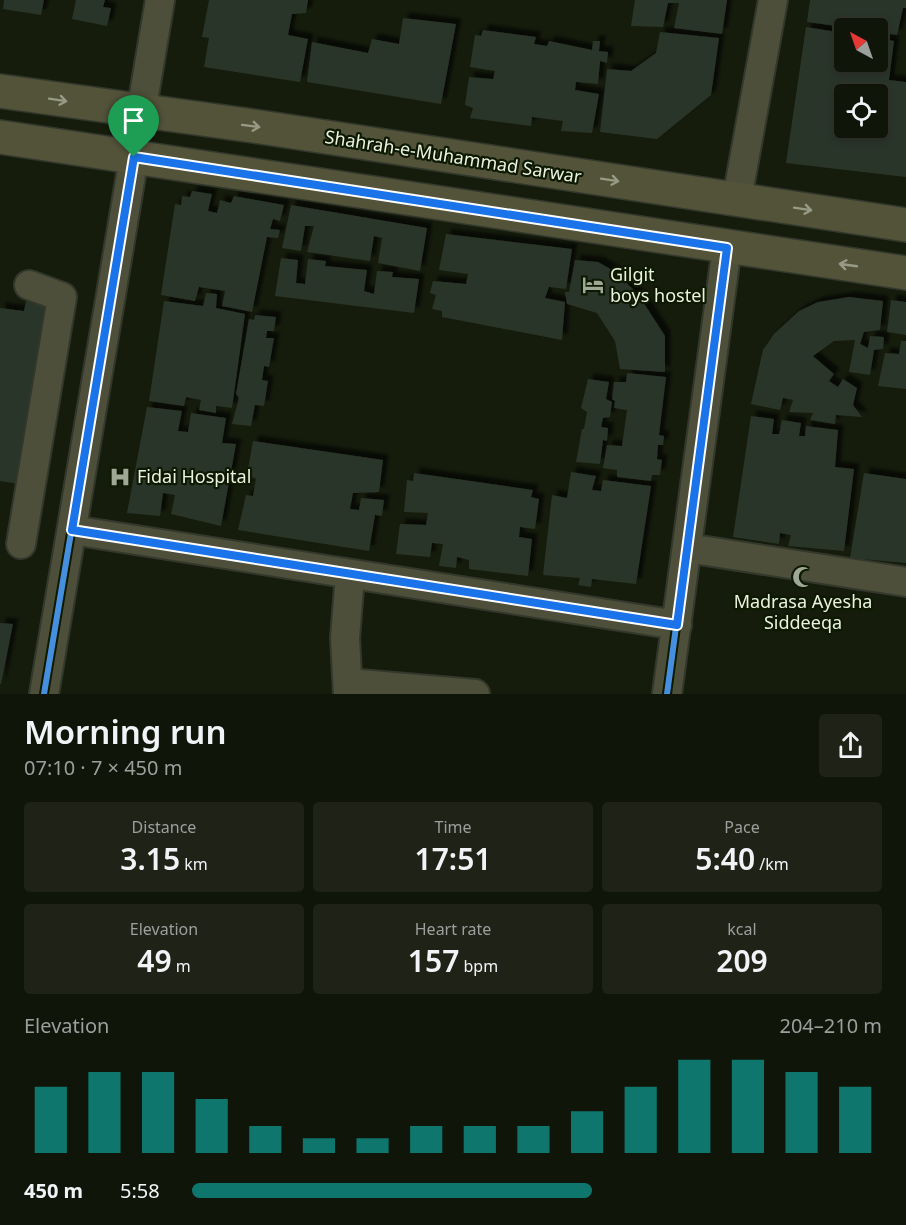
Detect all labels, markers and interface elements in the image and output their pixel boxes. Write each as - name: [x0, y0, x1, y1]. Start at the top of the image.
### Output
- north arrow: [834, 18, 888, 72]
- map controls: [834, 18, 888, 138]
- button: locate: [834, 84, 888, 138]
- one-way arrow: [47, 95, 67, 106]
- pin: [108, 95, 159, 157]
- icon: arrive: [117, 104, 150, 137]
- one-way arrow: [241, 121, 260, 132]
- street label: Shahrah-e-Muhammad Sarwar: [323, 124, 584, 188]
- one-way arrow: [600, 175, 619, 186]
- one-way arrow: [792, 204, 812, 215]
- one-way arrow: [839, 259, 858, 270]
- place label: Gilgit boys hostel: [610, 262, 706, 307]
- hotel icon: Gilgit boys hostel: [581, 273, 605, 297]
- place label: Fidai Hospital: [137, 464, 251, 488]
- hospital icon: Fidai Hospital: [108, 465, 132, 489]
- mosque icon: Madrasa Ayesha Siddeeqa: [791, 565, 815, 589]
- place label: Madrasa Ayesha Siddeeqa: [734, 589, 872, 634]
- text: Morning run: [24, 709, 226, 754]
- button: share: [819, 714, 882, 777]
- text: 07:10 · 7 × 450 m: [24, 754, 182, 781]
- text: Distance: [132, 816, 196, 838]
- text: Time: [434, 816, 472, 838]
- text: Pace: [724, 816, 760, 838]
- text: 3.15: [120, 838, 180, 879]
- text: 17:51: [415, 838, 491, 879]
- text: 5:40: [695, 838, 755, 879]
- text: km: [180, 853, 208, 875]
- text: /km: [755, 853, 789, 875]
- text: Elevation: [130, 918, 198, 940]
- text: Heart rate: [415, 918, 491, 940]
- text: kcal: [727, 918, 757, 940]
- text: 49: [137, 940, 172, 981]
- text: 157: [408, 940, 459, 981]
- text: 209: [716, 940, 768, 981]
- text: m: [172, 955, 191, 977]
- text: bpm: [459, 955, 498, 977]
- text: Elevation: [24, 1012, 109, 1039]
- text: 204–210 m: [779, 1012, 882, 1039]
- text: 450 m: [24, 1177, 83, 1204]
- text: 5:58: [120, 1177, 160, 1204]

